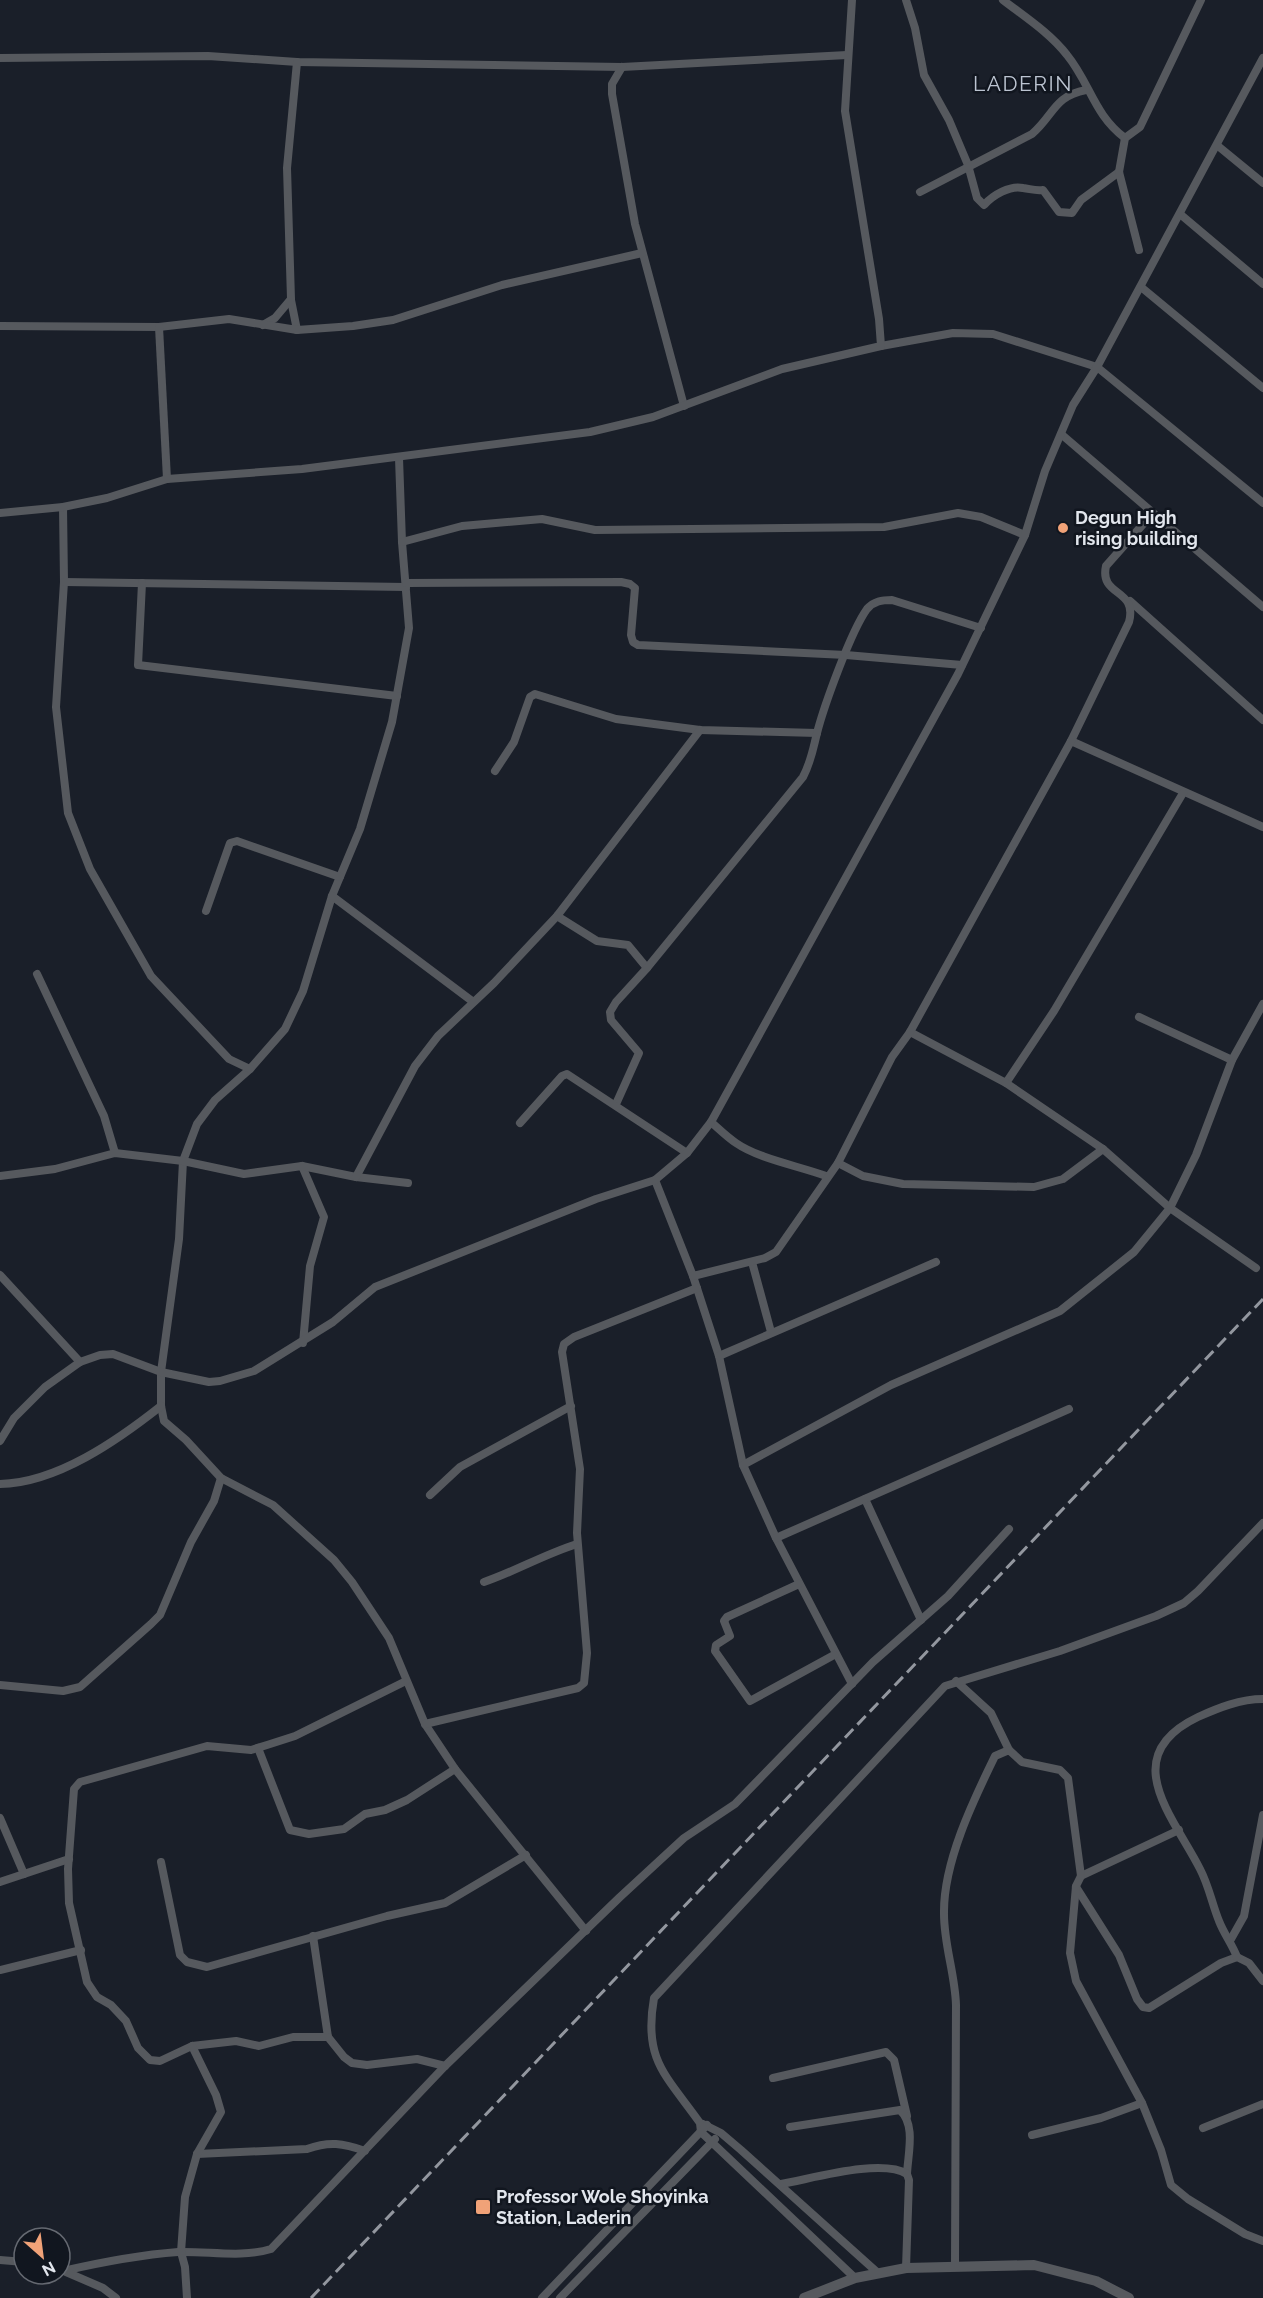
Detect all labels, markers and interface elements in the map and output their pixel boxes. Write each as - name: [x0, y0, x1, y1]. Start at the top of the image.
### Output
- district label: LADERIN: [973, 71, 1073, 96]
- place label: Degun High rising building: [1075, 507, 1198, 549]
- marker: Degun High rising building: [1056, 521, 1070, 535]
- place label: Professor Wole Shoyinka Station, Laderin: [496, 2186, 709, 2228]
- marker: Professor Wole Shoyinka Station, Laderin: [474, 2198, 492, 2216]
- north arrow: [12, 2226, 72, 2286]
- text: N: [39, 2258, 59, 2280]

